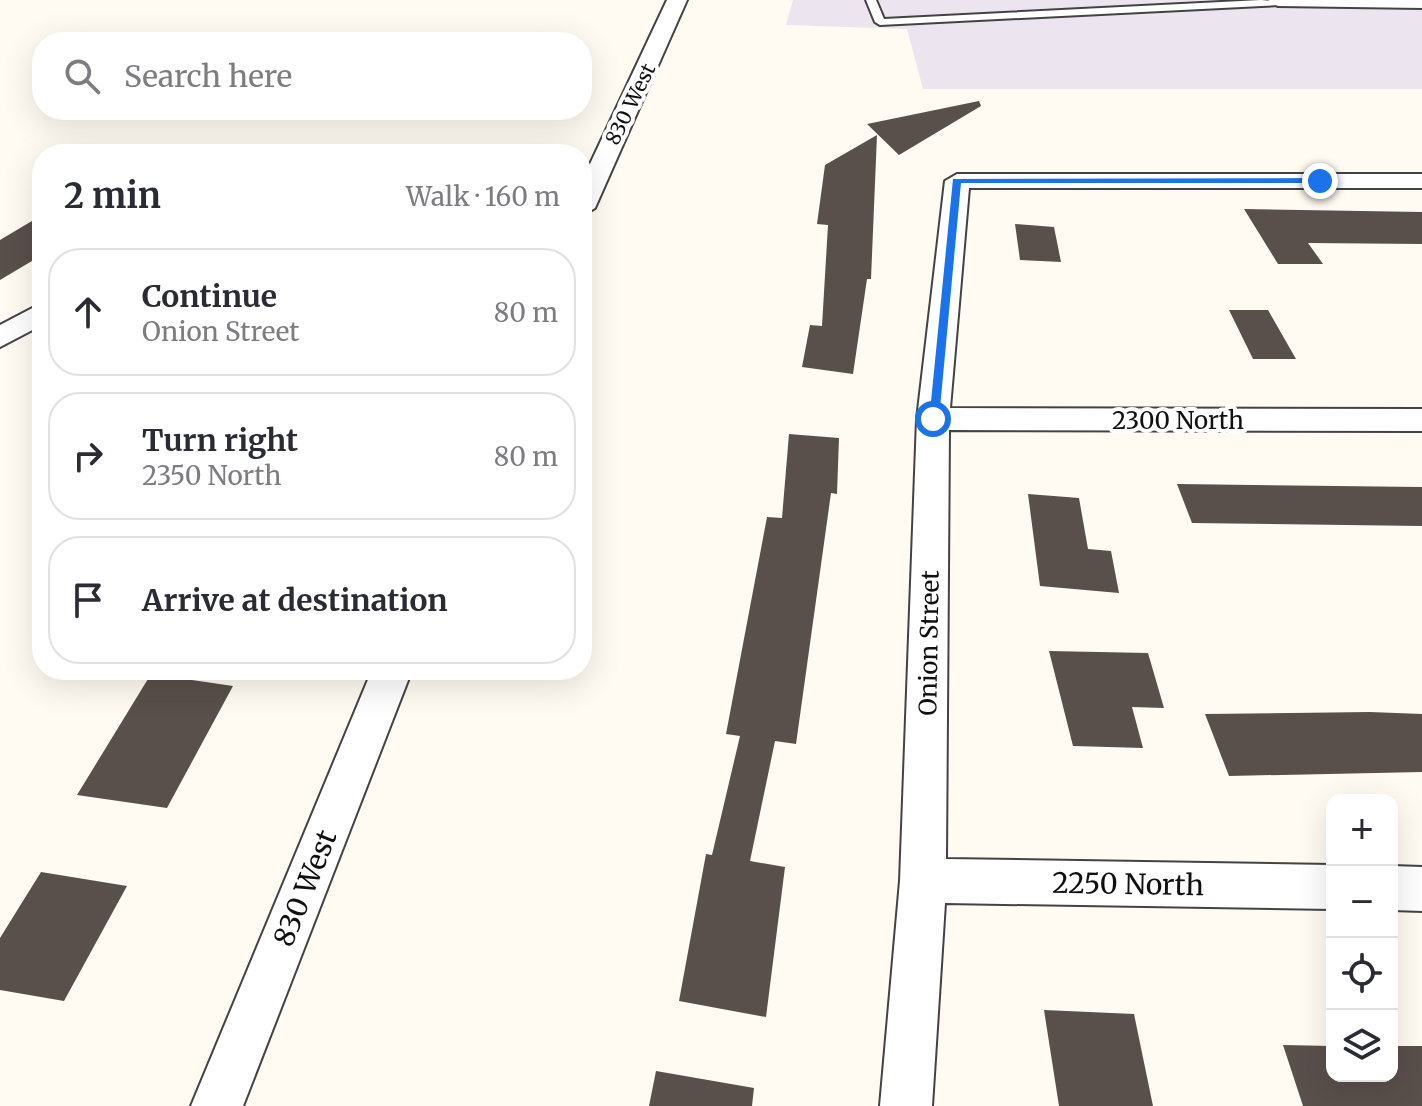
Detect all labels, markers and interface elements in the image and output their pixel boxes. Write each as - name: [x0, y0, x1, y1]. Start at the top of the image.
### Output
- search box: [32, 32, 592, 120]
- icon: search: [60, 54, 104, 98]
- text: Search here: [124, 57, 292, 95]
- street label: 830 West: [600, 59, 660, 149]
- route end: [1302, 163, 1338, 199]
- text: 2 min: [64, 175, 161, 217]
- text: Walk · 160 m: [406, 180, 560, 213]
- text: Continue: [142, 277, 277, 315]
- icon: ahead: [66, 290, 110, 334]
- text: 80 m: [494, 296, 558, 329]
- text: Onion Street: [142, 315, 299, 348]
- route start: [915, 401, 951, 437]
- street label: 2300 North: [1112, 405, 1244, 436]
- text: Turn right: [142, 421, 298, 459]
- icon: right: [66, 434, 110, 478]
- text: 80 m: [494, 440, 558, 473]
- text: 2350 North: [142, 459, 281, 492]
- street label: Onion Street: [912, 569, 946, 716]
- icon: arrive: [66, 578, 110, 622]
- text: Arrive at destination: [142, 581, 448, 619]
- map controls: [1326, 794, 1398, 1082]
- button: +: [1326, 794, 1398, 866]
- street label: 830 West: [265, 825, 345, 951]
- street label: 2250 North: [1052, 865, 1204, 903]
- button: −: [1326, 866, 1398, 938]
- button: locate: [1326, 938, 1398, 1010]
- button: layers: [1326, 1010, 1398, 1082]

